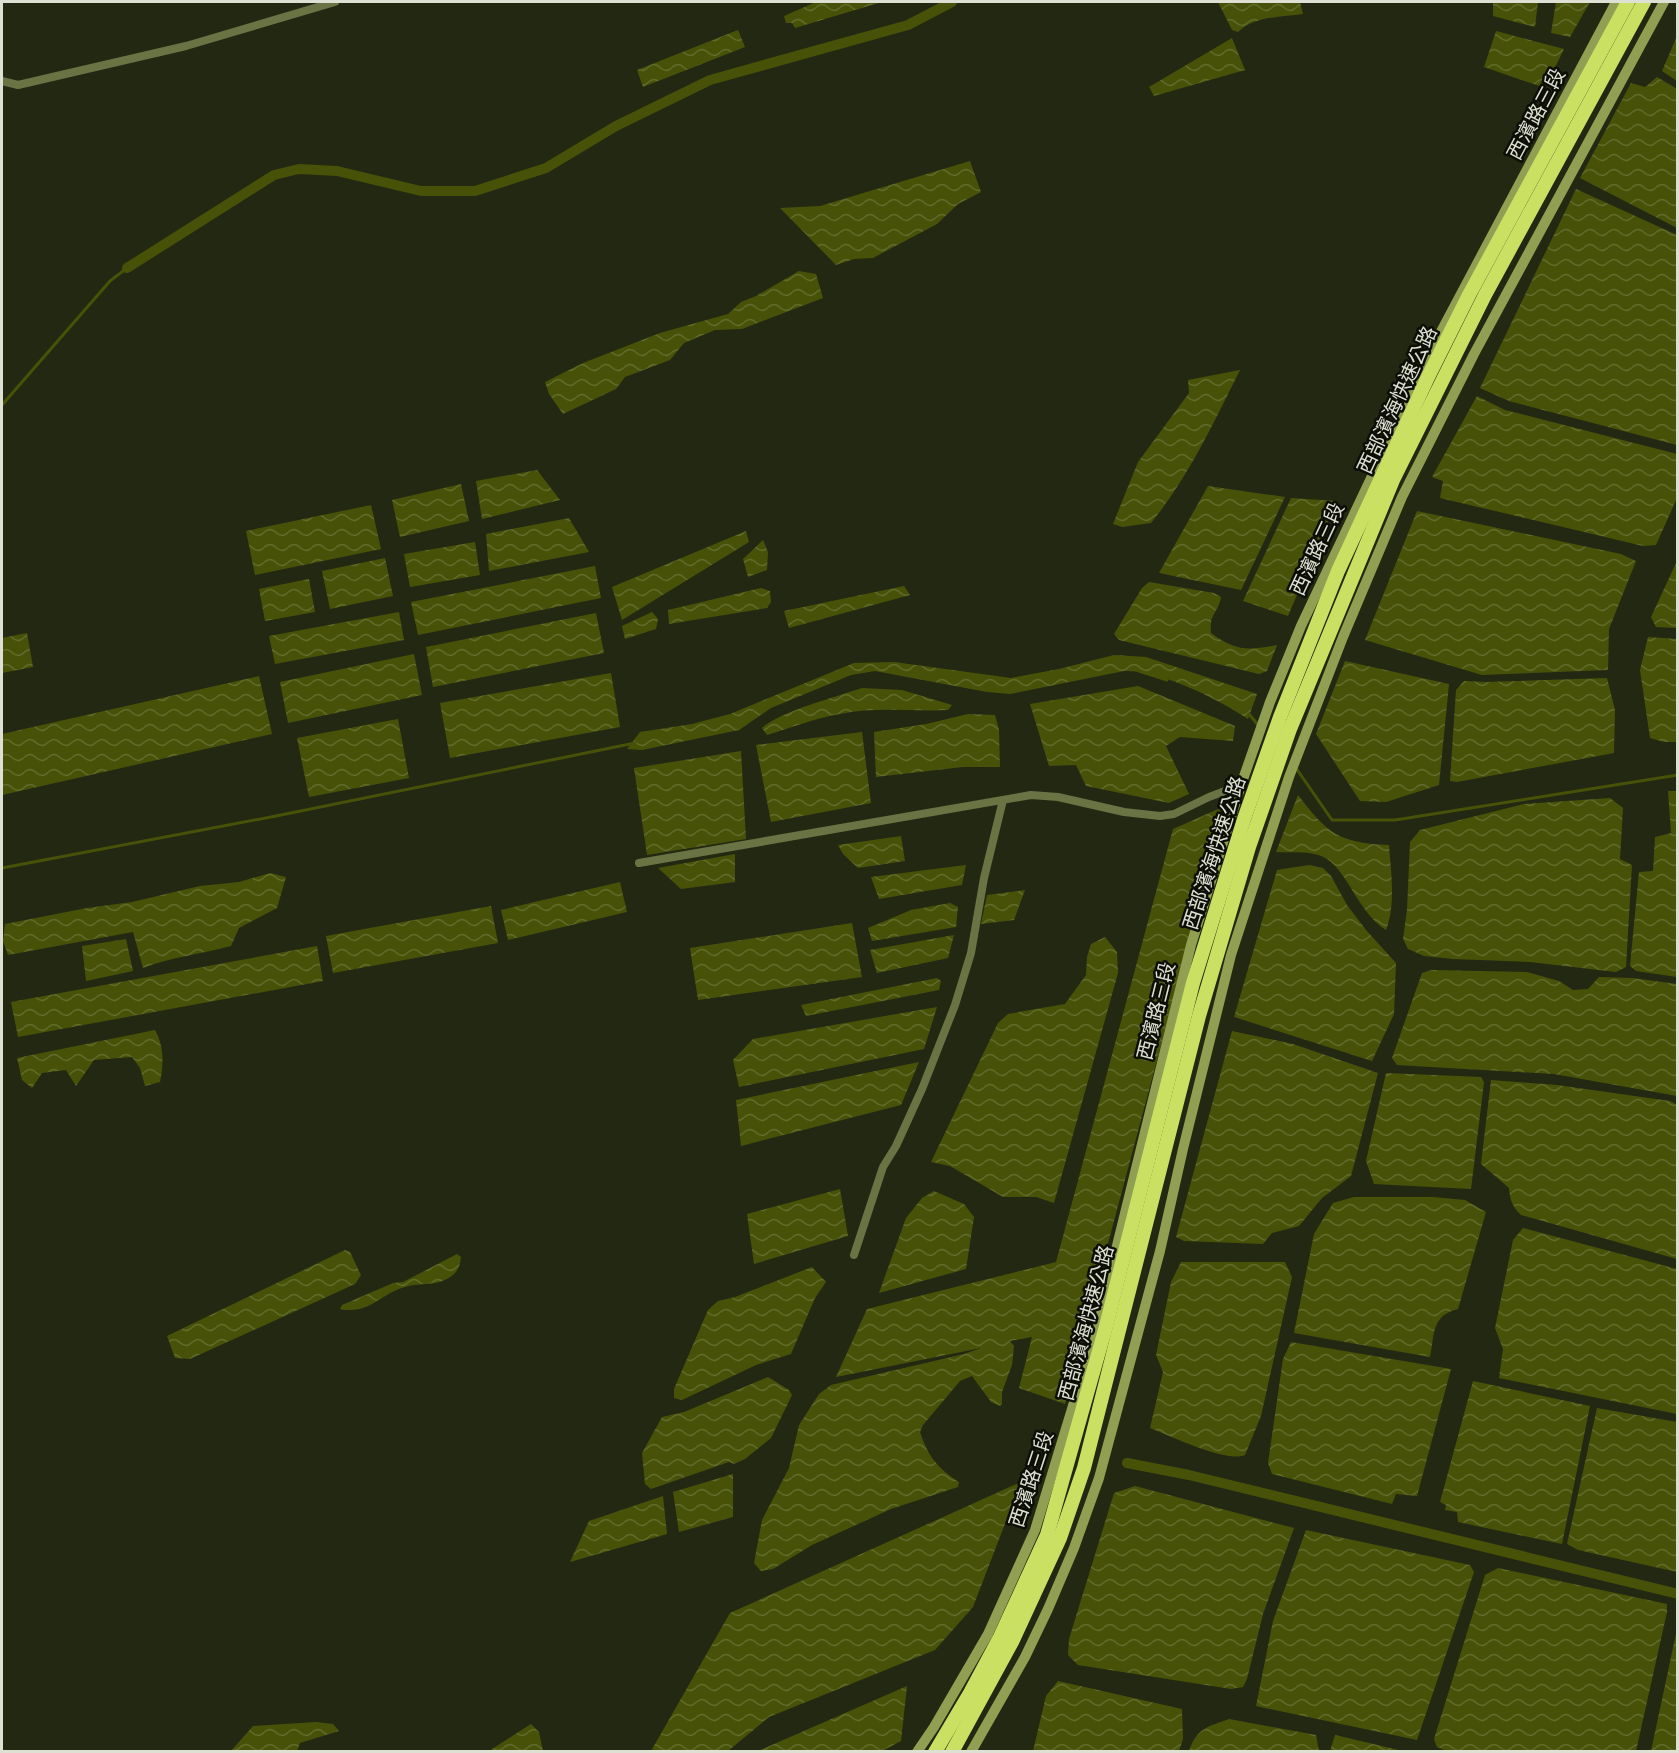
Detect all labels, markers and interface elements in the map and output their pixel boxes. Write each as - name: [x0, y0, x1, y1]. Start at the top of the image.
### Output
- street label: 西濱路三段: [1502, 64, 1570, 164]
- street label: 西部濱海快速公路: [1352, 322, 1442, 478]
- street label: 西濱路三段: [1285, 499, 1349, 599]
- street label: 西部濱海快速公路: [1178, 773, 1250, 933]
- street label: 西濱路三段: [1132, 960, 1180, 1062]
- street label: 西部濱海快速公路: [1054, 1243, 1118, 1403]
- street label: 西濱路三段: [1004, 1428, 1058, 1530]

